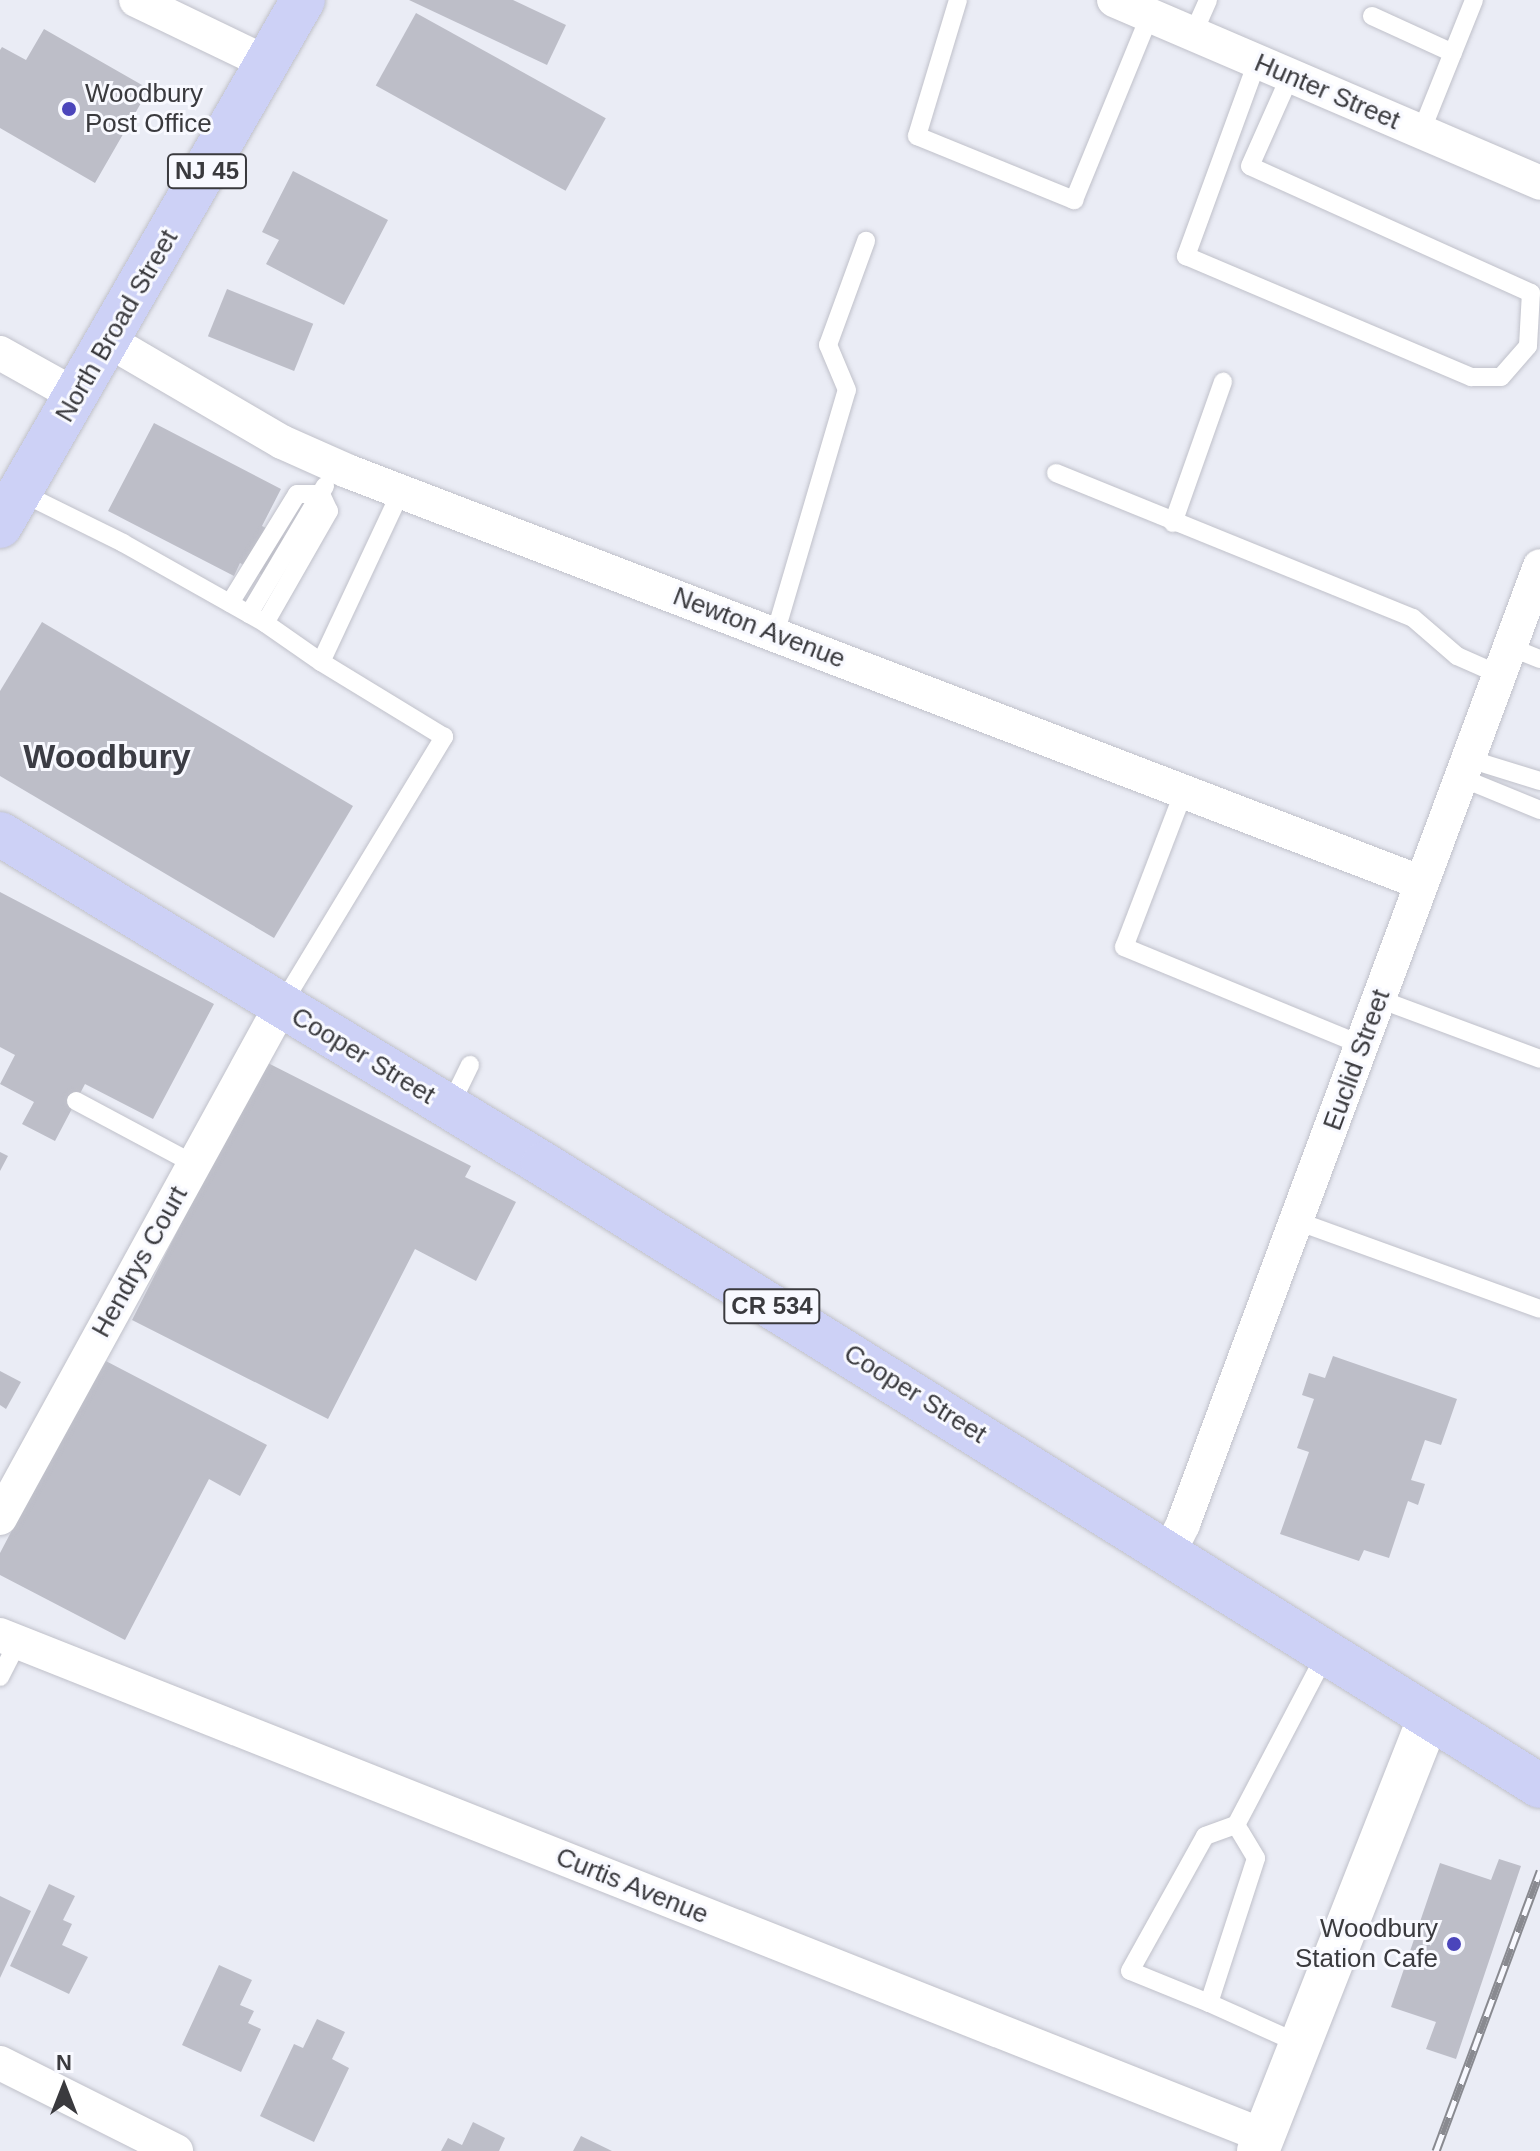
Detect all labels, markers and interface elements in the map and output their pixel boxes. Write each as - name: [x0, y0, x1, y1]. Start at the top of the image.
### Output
- street label: Hunter Street: [1250, 47, 1404, 137]
- place label: Woodbury Post Office: [85, 78, 212, 140]
- marker: Woodbury Post Office: [60, 100, 78, 118]
- road number: NJ 45: [165, 151, 249, 191]
- street label: North Broad Street: [49, 224, 185, 428]
- street label: Newton Avenue: [668, 581, 850, 675]
- district label: Woodbury: [23, 737, 191, 777]
- street label: Euclid Street: [1317, 985, 1397, 1135]
- street label: Cooper Street: [286, 1001, 440, 1111]
- street label: Hendrys Court: [86, 1181, 194, 1343]
- road number: CR 534: [722, 1286, 822, 1326]
- street label: Cooper Street: [838, 1338, 992, 1450]
- street label: Curtis Avenue: [551, 1841, 713, 1931]
- place label: Woodbury Station Cafe: [1295, 1913, 1438, 1974]
- marker: Woodbury Station Cafe: [1445, 1935, 1463, 1953]
- north arrow: [24, 2047, 104, 2127]
- text: N: [56, 2050, 72, 2075]

